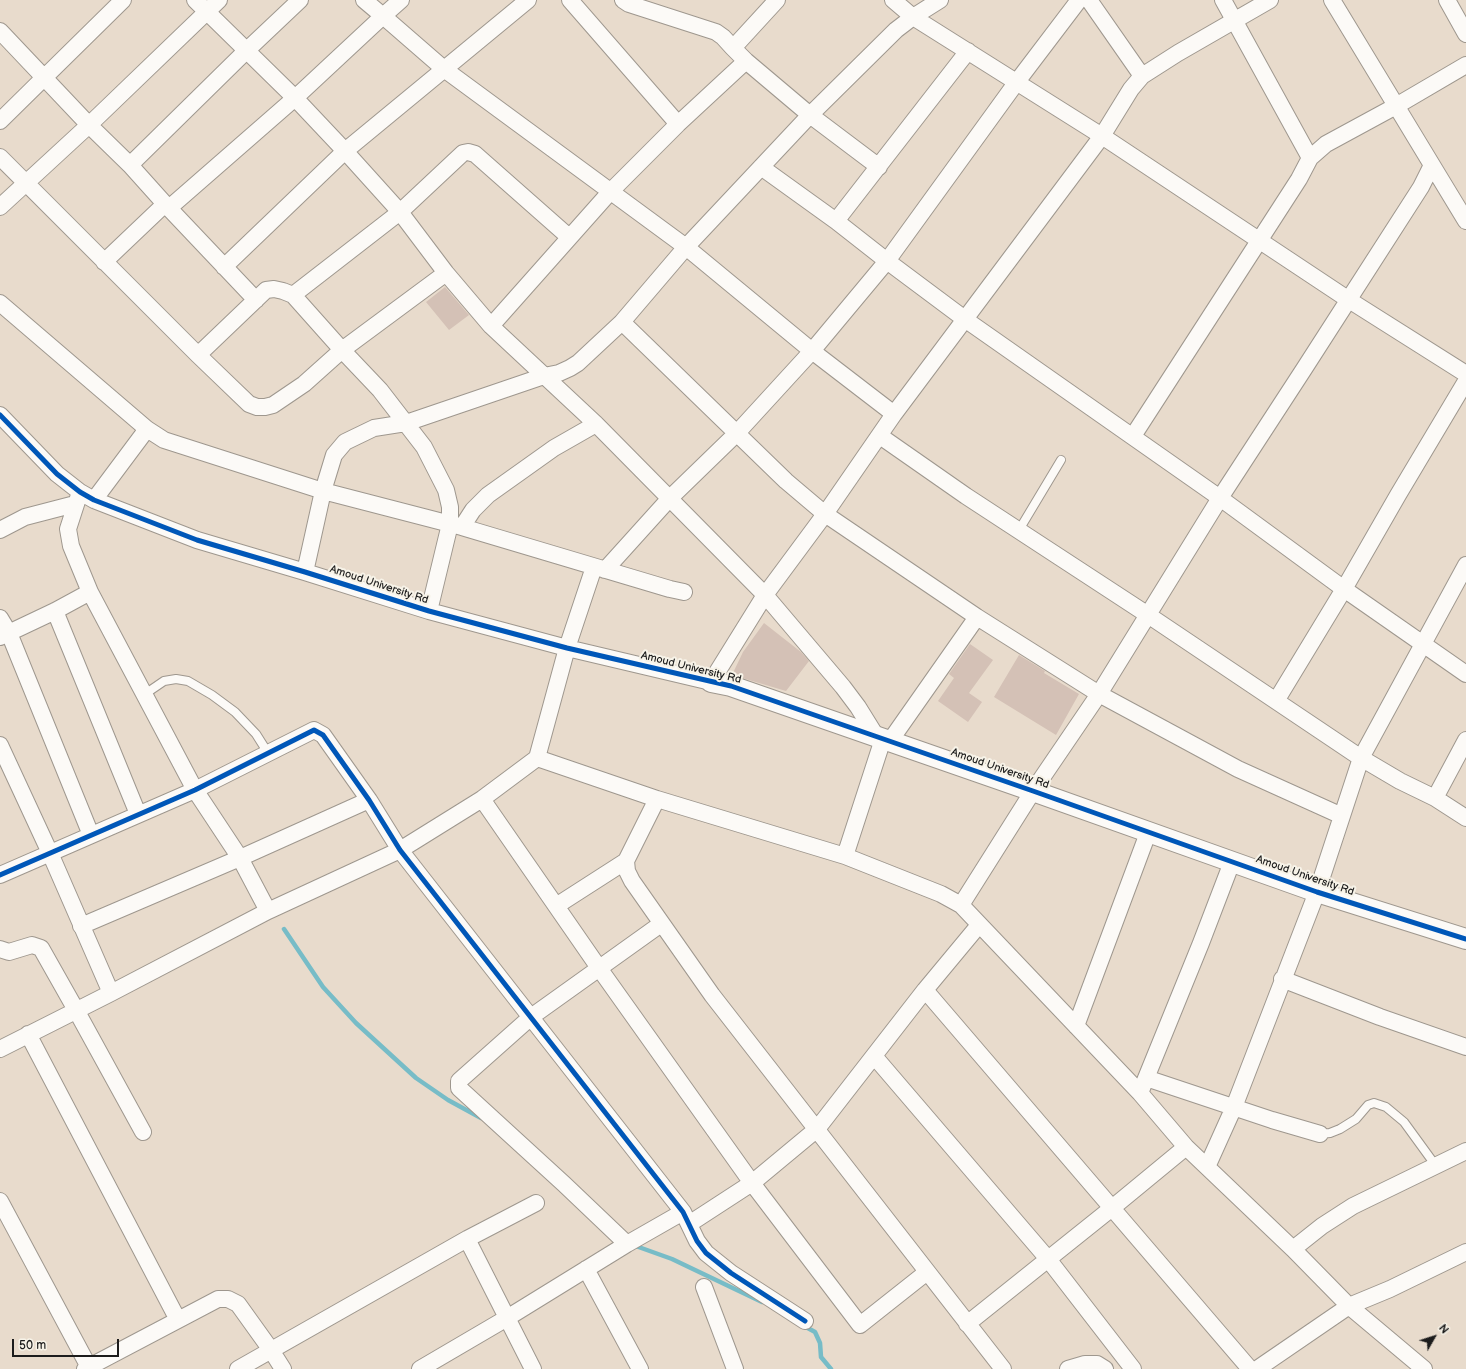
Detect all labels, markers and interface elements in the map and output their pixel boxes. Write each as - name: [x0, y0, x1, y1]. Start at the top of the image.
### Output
- street label: Amoud University Rd: [328, 563, 430, 607]
- street label: Amoud University Rd: [639, 649, 743, 687]
- street label: Amoud University Rd: [949, 746, 1051, 792]
- street label: Amoud University Rd: [1254, 853, 1356, 899]
- north arrow: [1414, 1317, 1454, 1357]
- text: N: [1436, 1322, 1451, 1336]
- scale bar: [14, 1331, 121, 1357]
- text: 50 m: [19, 1338, 46, 1353]

